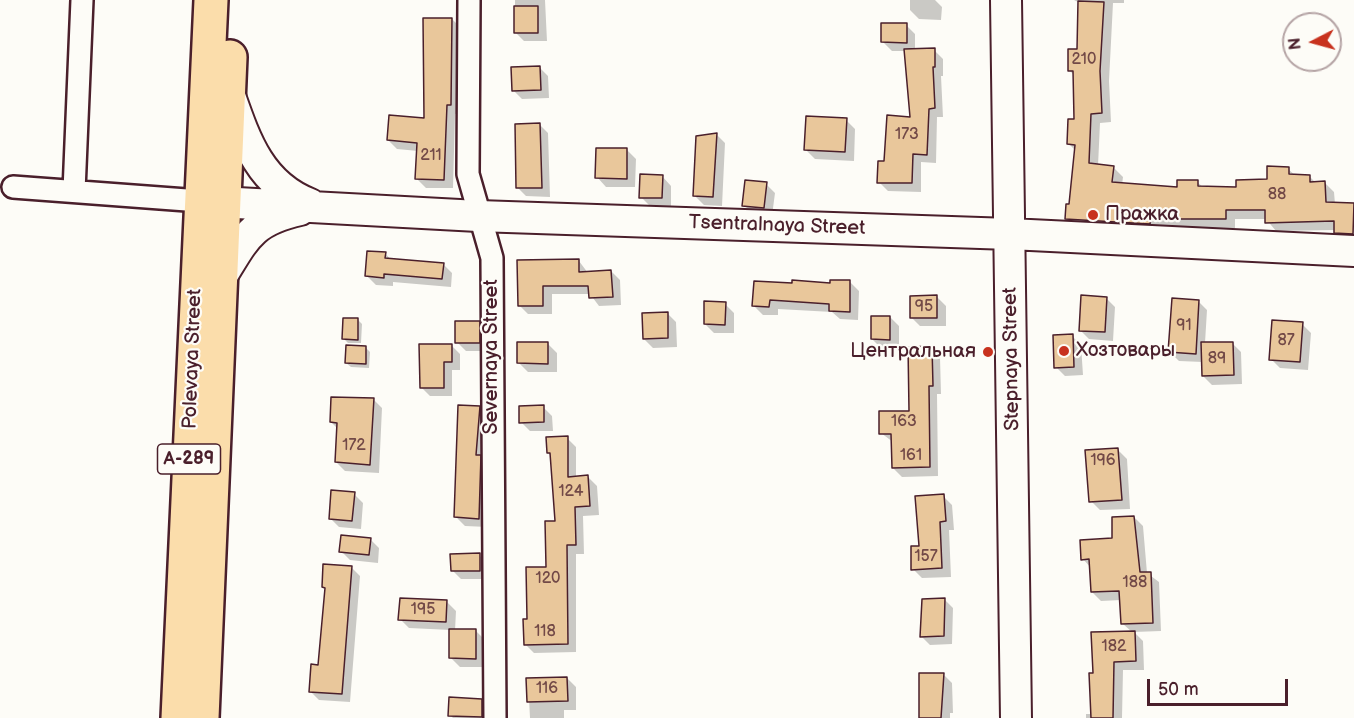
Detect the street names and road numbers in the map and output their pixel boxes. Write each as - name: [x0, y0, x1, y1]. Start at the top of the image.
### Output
- street label: Tsentralnaya Street: [688, 211, 866, 241]
- street label: Severnaya Street: [480, 279, 504, 435]
- street label: Stepnaya Street: [999, 287, 1025, 431]
- street label: Polevaya Street: [179, 289, 207, 429]
- road number: А-289: [158, 444, 220, 474]

